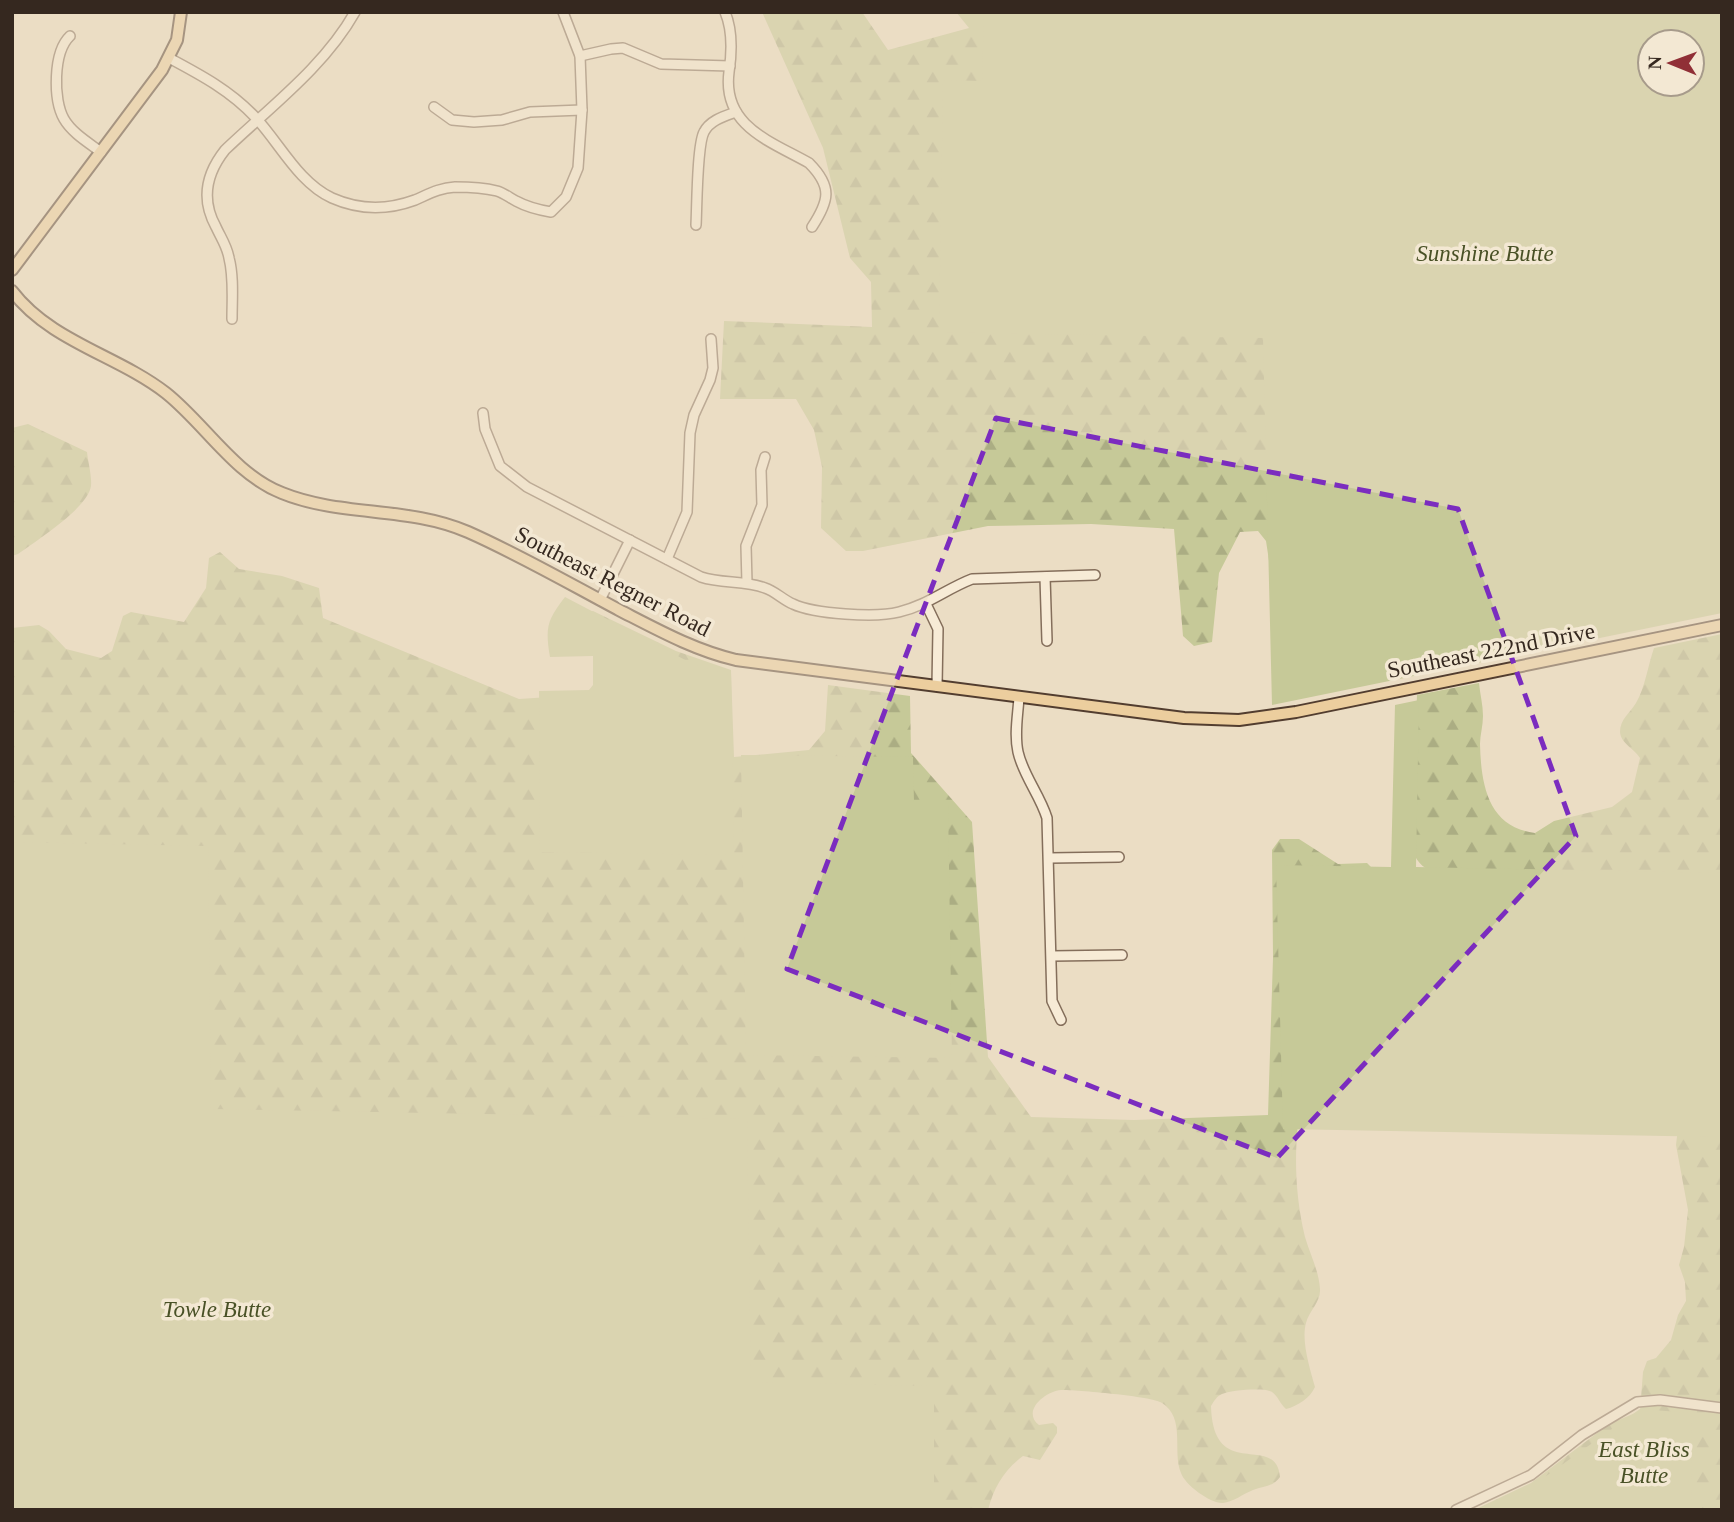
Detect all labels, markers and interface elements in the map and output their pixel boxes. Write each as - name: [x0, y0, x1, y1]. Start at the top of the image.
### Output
- north arrow: [1636, 28, 1706, 98]
- text: N: [1644, 55, 1665, 70]
- park label: Sunshine Butte: [1416, 241, 1554, 266]
- street label: Southeast Regner Road: [511, 521, 715, 642]
- street label: Southeast 222nd Drive: [1385, 618, 1597, 683]
- park label: Towle Butte: [163, 1297, 271, 1322]
- park label: East Bliss Butte: [1597, 1437, 1690, 1488]

